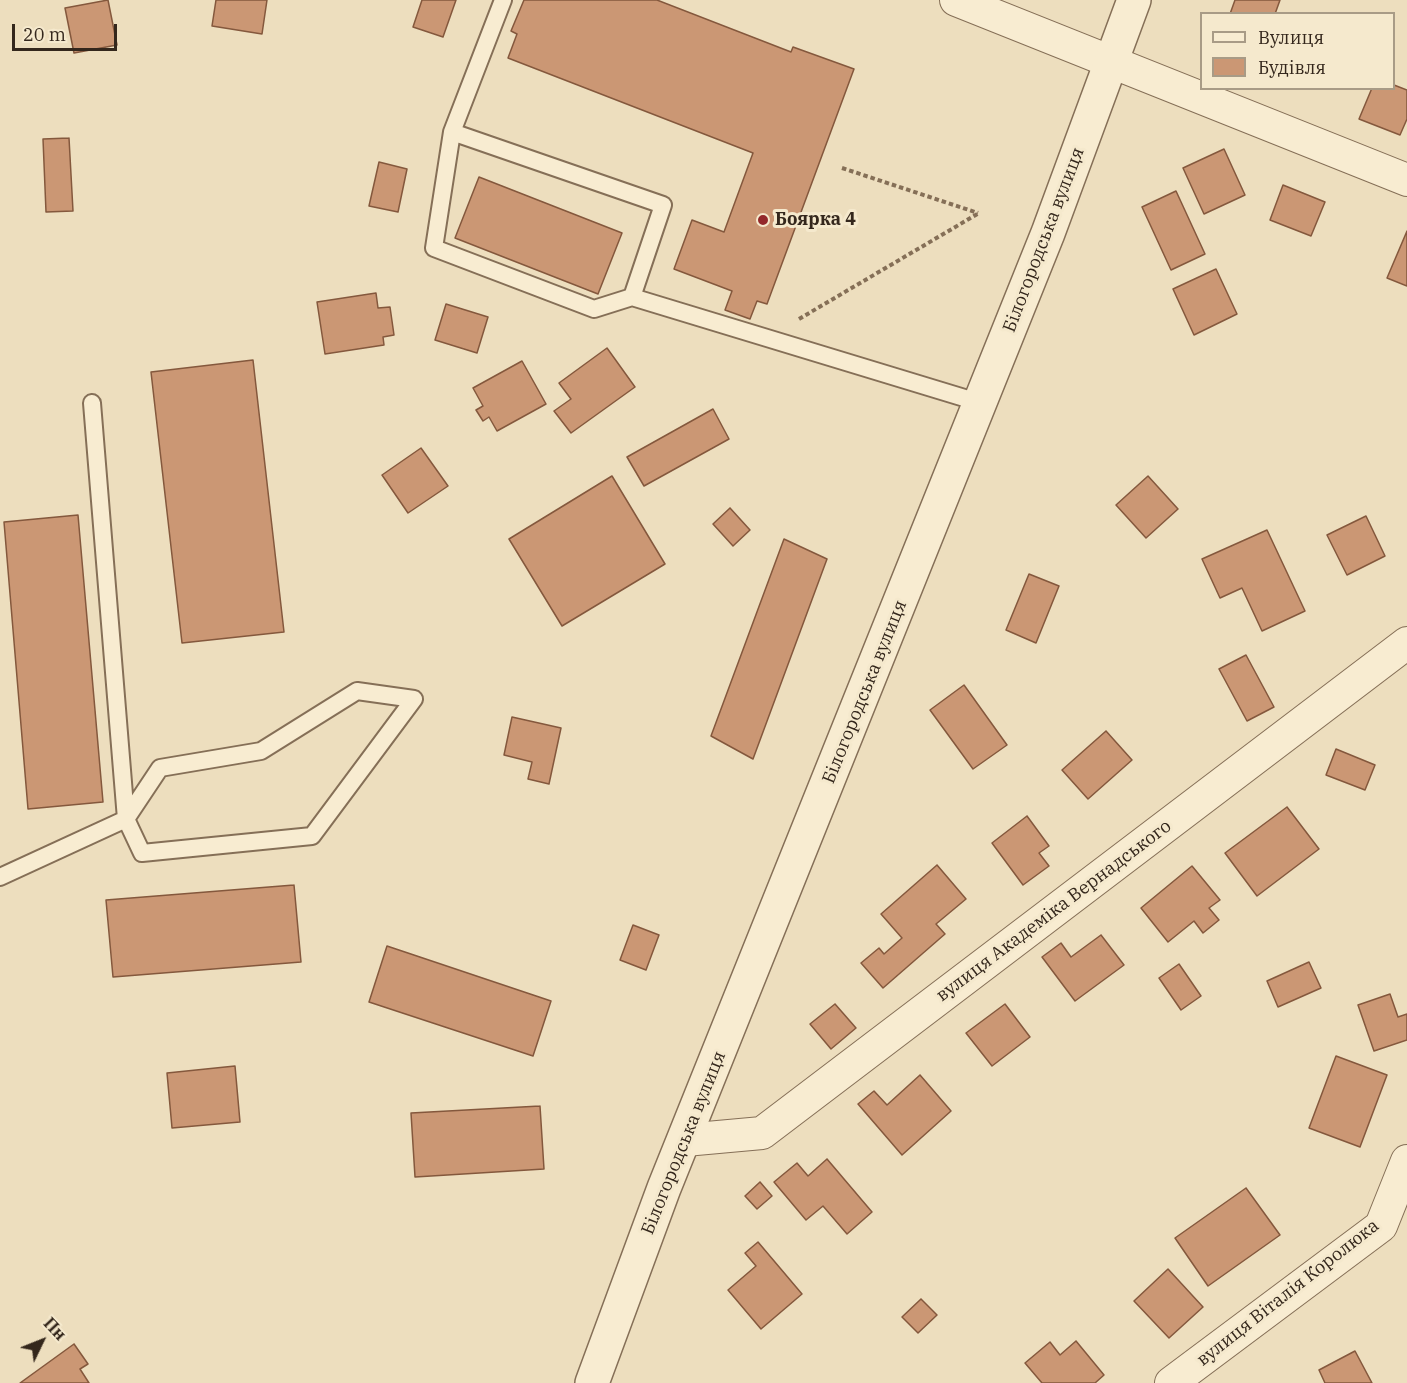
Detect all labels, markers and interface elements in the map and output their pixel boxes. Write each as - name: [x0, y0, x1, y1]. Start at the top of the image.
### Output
- scale bar: [15, 12, 120, 50]
- legend: [1200, 12, 1395, 90]
- text: 20 m: [23, 23, 66, 46]
- text: Вулиця: [1258, 26, 1324, 49]
- text: Будівля: [1258, 56, 1326, 79]
- street label: Білогородська вулиця: [999, 145, 1089, 335]
- place label: Боярка 4: [775, 209, 856, 231]
- marker: Боярка 4: [756, 213, 770, 227]
- street label: Білогородська вулиця: [818, 597, 912, 787]
- street label: вулиця Академіка Вернадського: [932, 816, 1176, 1006]
- street label: Білогородська вулиця: [637, 1048, 731, 1238]
- street label: вулиця Віталія Королюка: [1193, 1215, 1383, 1371]
- north arrow: [12, 1311, 72, 1371]
- text: Пн: [40, 1313, 71, 1344]

